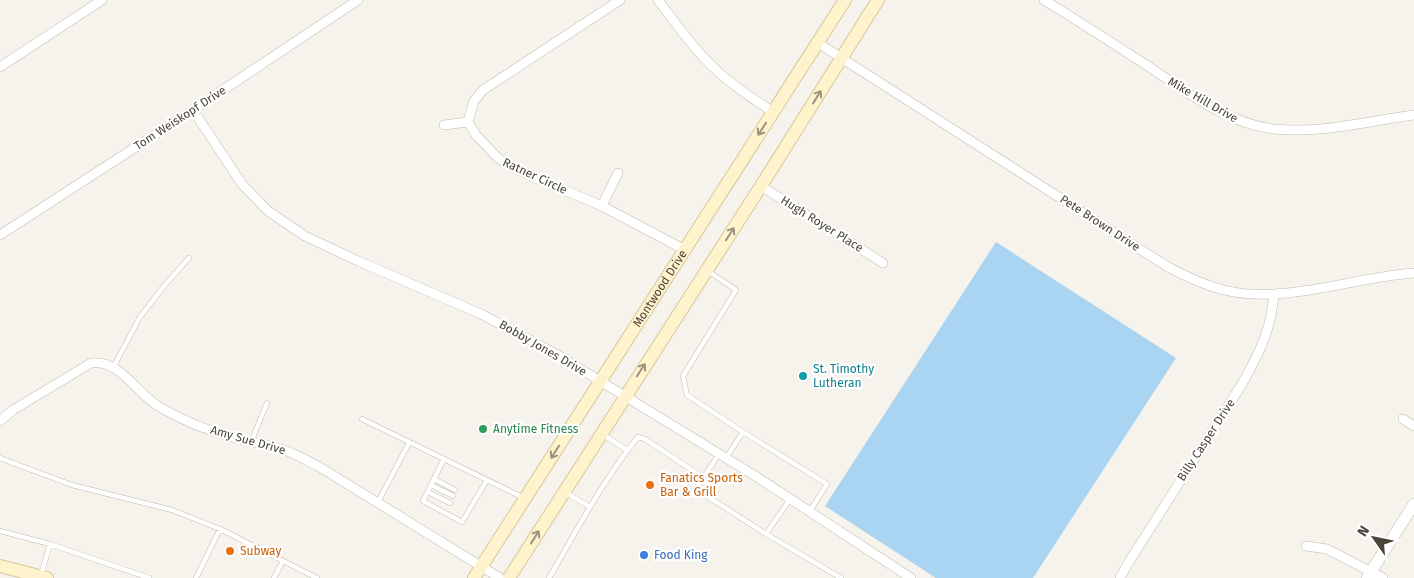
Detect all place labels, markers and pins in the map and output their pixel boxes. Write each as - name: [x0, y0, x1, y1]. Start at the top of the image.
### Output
- place label: St. Timothy Lutheran: [813, 362, 874, 390]
- marker: St. Timothy Lutheran: [797, 370, 809, 382]
- place label: Anytime Fitness: [493, 422, 579, 436]
- marker: Anytime Fitness: [477, 423, 489, 435]
- place label: Fanatics Sports Bar & Grill: [660, 471, 743, 499]
- marker: Fanatics Sports Bar & Grill: [644, 479, 656, 491]
- place label: Subway: [240, 544, 281, 558]
- marker: Subway: [224, 545, 236, 557]
- place label: Food King: [654, 548, 708, 562]
- marker: Food King: [638, 549, 650, 561]

